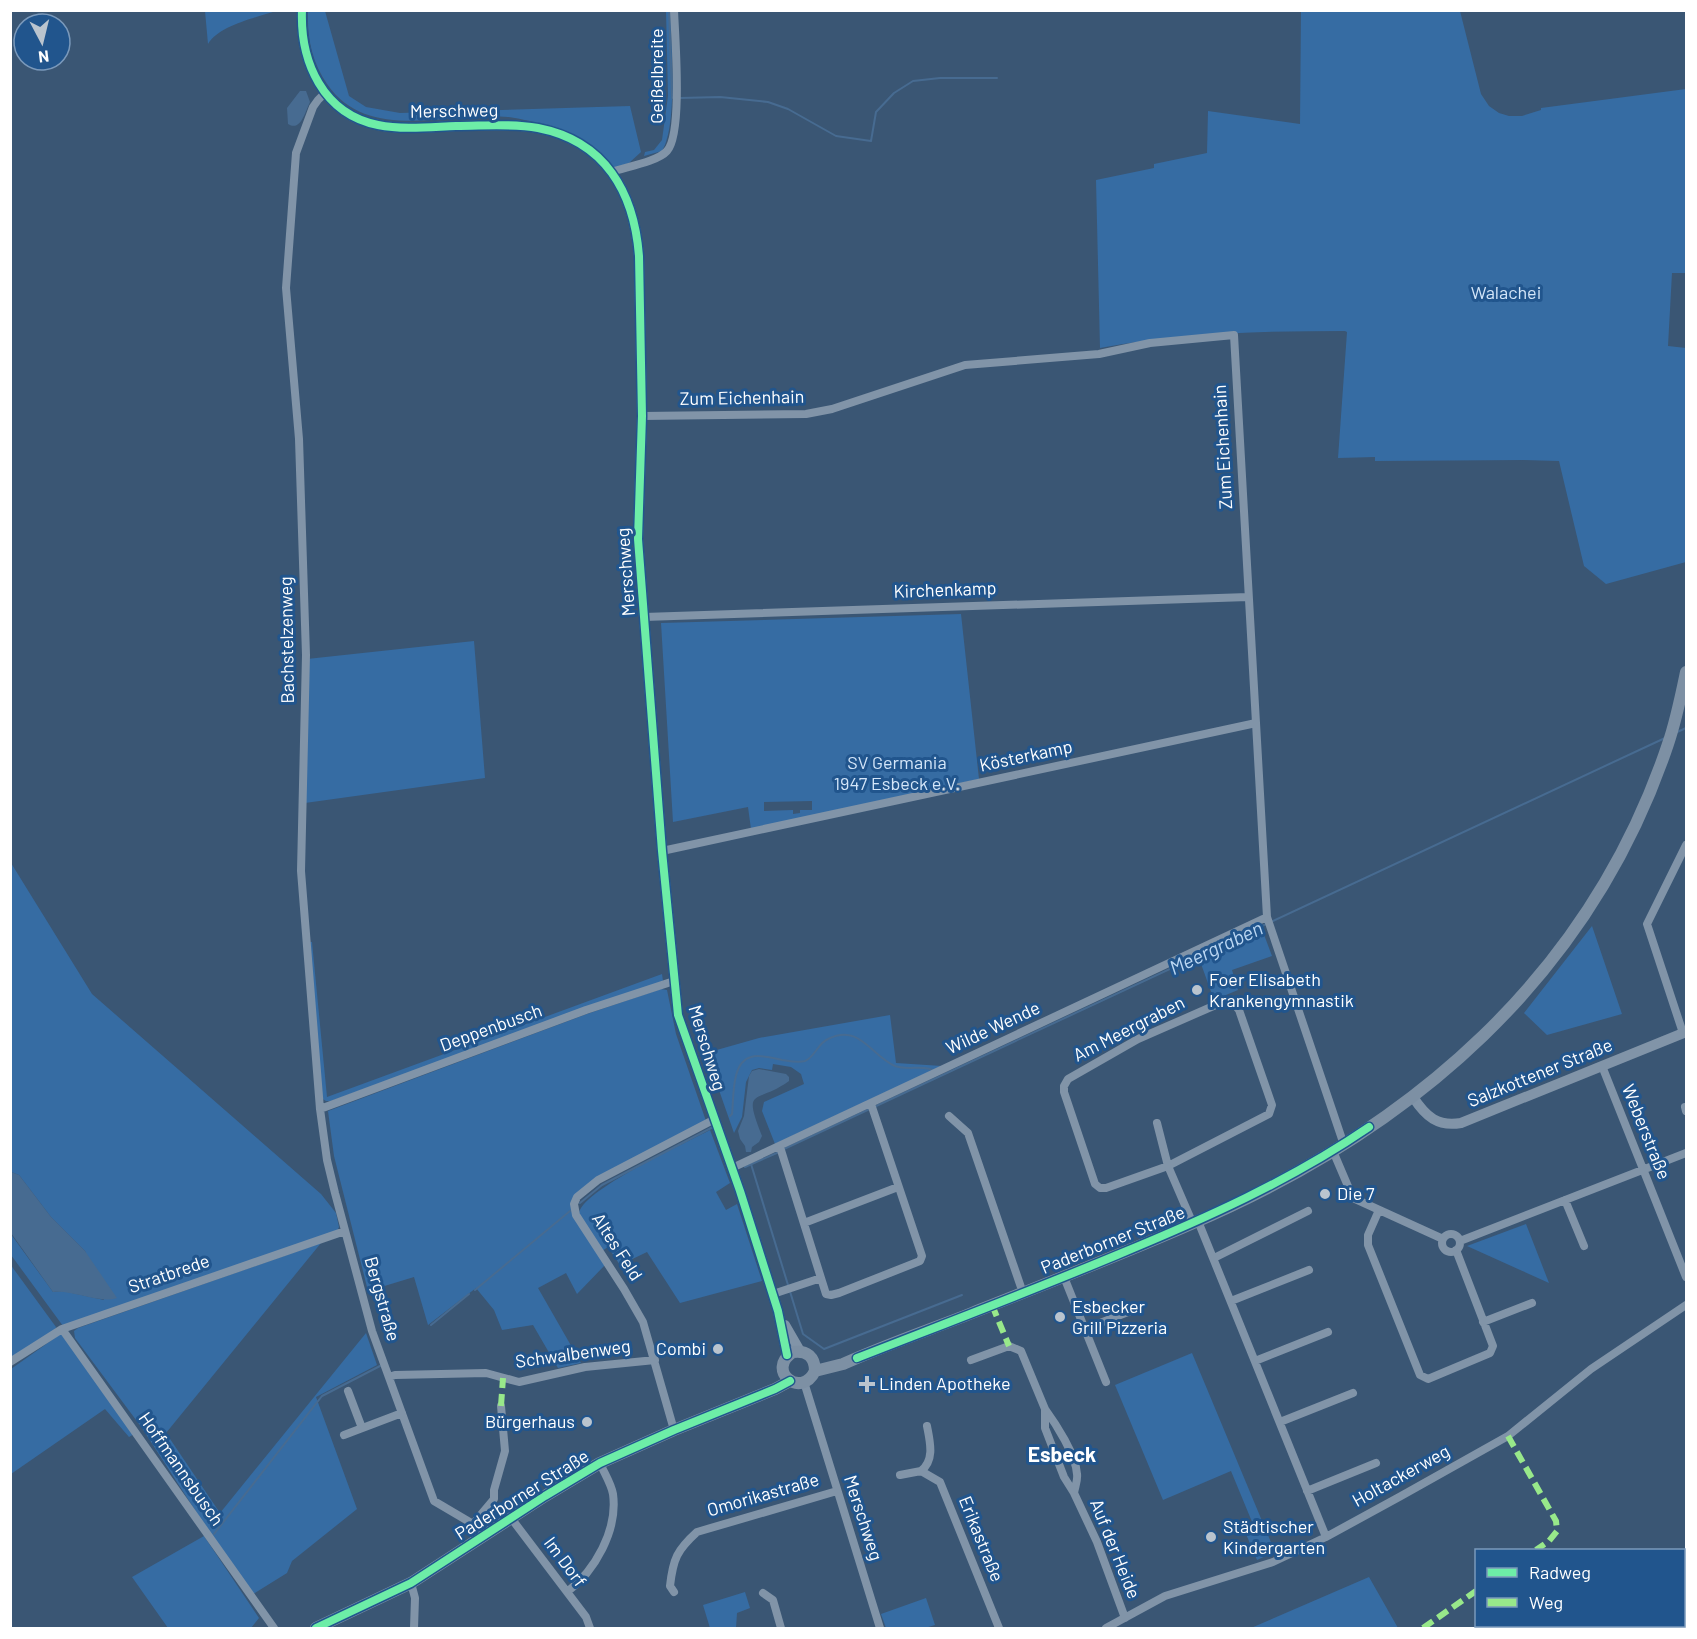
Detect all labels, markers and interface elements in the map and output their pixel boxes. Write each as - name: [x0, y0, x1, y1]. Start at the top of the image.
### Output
- north arrow: [12, 12, 72, 72]
- street label: Geißelbreite: [645, 28, 667, 124]
- text: N: [37, 47, 50, 67]
- street label: Merschweg: [410, 98, 498, 122]
- park label: Walachei: [1471, 281, 1541, 303]
- street label: Zum Eichenhain: [1208, 384, 1236, 510]
- street label: Zum Eichenhain: [679, 385, 805, 409]
- street label: Merschweg: [611, 527, 639, 617]
- street label: Bachstelzenweg: [274, 576, 298, 704]
- street label: Kirchenkamp: [893, 576, 997, 602]
- street label: Kösterkamp: [977, 734, 1074, 776]
- park label: SV Germania 1947 Esbeck e.V.: [834, 751, 960, 794]
- water label: Meergraben: [1165, 915, 1266, 979]
- place label: Foer Elisabeth Krankengymnastik: [1209, 968, 1354, 1011]
- marker: Foer Elisabeth Krankengymnastik: [1190, 983, 1204, 997]
- street label: Am Meergraben: [1069, 991, 1188, 1066]
- street label: Wilde Wende: [942, 996, 1043, 1058]
- street label: Deppenbusch: [437, 998, 545, 1056]
- street label: Merschweg: [685, 1002, 731, 1093]
- street label: Salzkottener Straße: [1464, 1033, 1615, 1111]
- street label: Weberstraße: [1618, 1081, 1676, 1182]
- place label: Die 7: [1337, 1182, 1375, 1204]
- marker: Die 7: [1318, 1187, 1332, 1201]
- street label: Paderborner Straße: [1037, 1200, 1188, 1278]
- street label: Altes Feld: [588, 1209, 648, 1284]
- street label: Stratbrede: [125, 1249, 212, 1297]
- street label: Bergstraße: [360, 1254, 406, 1344]
- place label: Esbecker Grill Pizzeria: [1072, 1295, 1167, 1338]
- marker: Esbecker Grill Pizzeria: [1053, 1310, 1067, 1324]
- street label: Schwalbenweg: [514, 1334, 632, 1372]
- place label: Combi: [656, 1337, 706, 1359]
- marker: Combi: [711, 1342, 725, 1356]
- place label: Linden Apotheke: [879, 1372, 1011, 1394]
- marker: Linden Apotheke: [860, 1377, 874, 1391]
- street label: Hoffmannsbusch: [134, 1407, 229, 1529]
- place label: Bürgerhaus: [485, 1410, 575, 1432]
- marker: Bürgerhaus: [580, 1415, 594, 1429]
- street label: Holtackerweg: [1348, 1439, 1453, 1511]
- district label: Esbeck: [1028, 1441, 1096, 1466]
- street label: Paderborner Straße: [451, 1444, 592, 1544]
- street label: Omorikastraße: [704, 1468, 821, 1521]
- street label: Merschweg: [840, 1472, 888, 1563]
- street label: Erikastraße: [955, 1492, 1009, 1585]
- street label: Auf der Heide: [1086, 1496, 1146, 1602]
- place label: Städtischer Kindergarten: [1223, 1515, 1325, 1558]
- marker: Städtischer Kindergarten: [1204, 1530, 1218, 1544]
- street label: Im Dorf: [540, 1532, 592, 1591]
- legend: [1475, 1549, 1685, 1627]
- text: Radweg: [1529, 1561, 1591, 1583]
- text: Weg: [1529, 1591, 1563, 1613]

